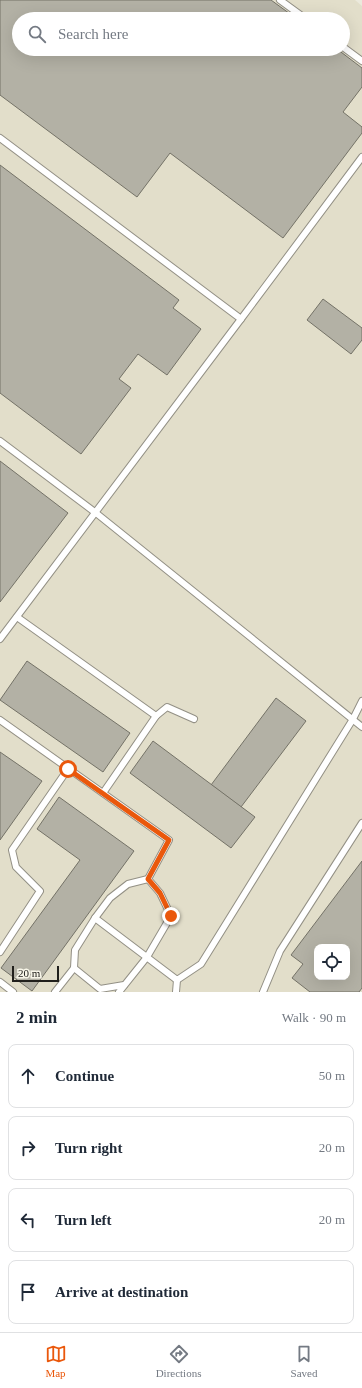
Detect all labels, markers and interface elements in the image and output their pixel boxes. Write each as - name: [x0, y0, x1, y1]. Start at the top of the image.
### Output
- search box: [12, 12, 350, 56]
- icon: search: [26, 23, 48, 45]
- text: Search here: [58, 26, 128, 42]
- route start: [59, 760, 77, 778]
- route end: [162, 907, 180, 925]
- map controls: [314, 944, 350, 980]
- button: locate: [314, 944, 350, 980]
- scale bar: [12, 964, 59, 983]
- text: 20 m: [18, 967, 40, 979]
- text: 2 min: [16, 1008, 57, 1027]
- text: Walk · 90 m: [282, 1010, 346, 1025]
- icon: ahead: [17, 1065, 39, 1087]
- text: Continue: [55, 1068, 114, 1084]
- text: 50 m: [319, 1068, 345, 1083]
- icon: right: [17, 1137, 39, 1159]
- text: Turn right: [55, 1140, 122, 1156]
- text: 20 m: [319, 1140, 345, 1155]
- icon: left: [17, 1209, 39, 1231]
- text: Turn left: [55, 1212, 112, 1228]
- text: 20 m: [319, 1212, 345, 1227]
- icon: arrive: [17, 1281, 39, 1303]
- text: Arrive at destination: [55, 1284, 188, 1300]
- tab: Map: [45, 1343, 67, 1379]
- tab: Directions: [156, 1343, 201, 1379]
- tab: Saved: [291, 1343, 317, 1379]

